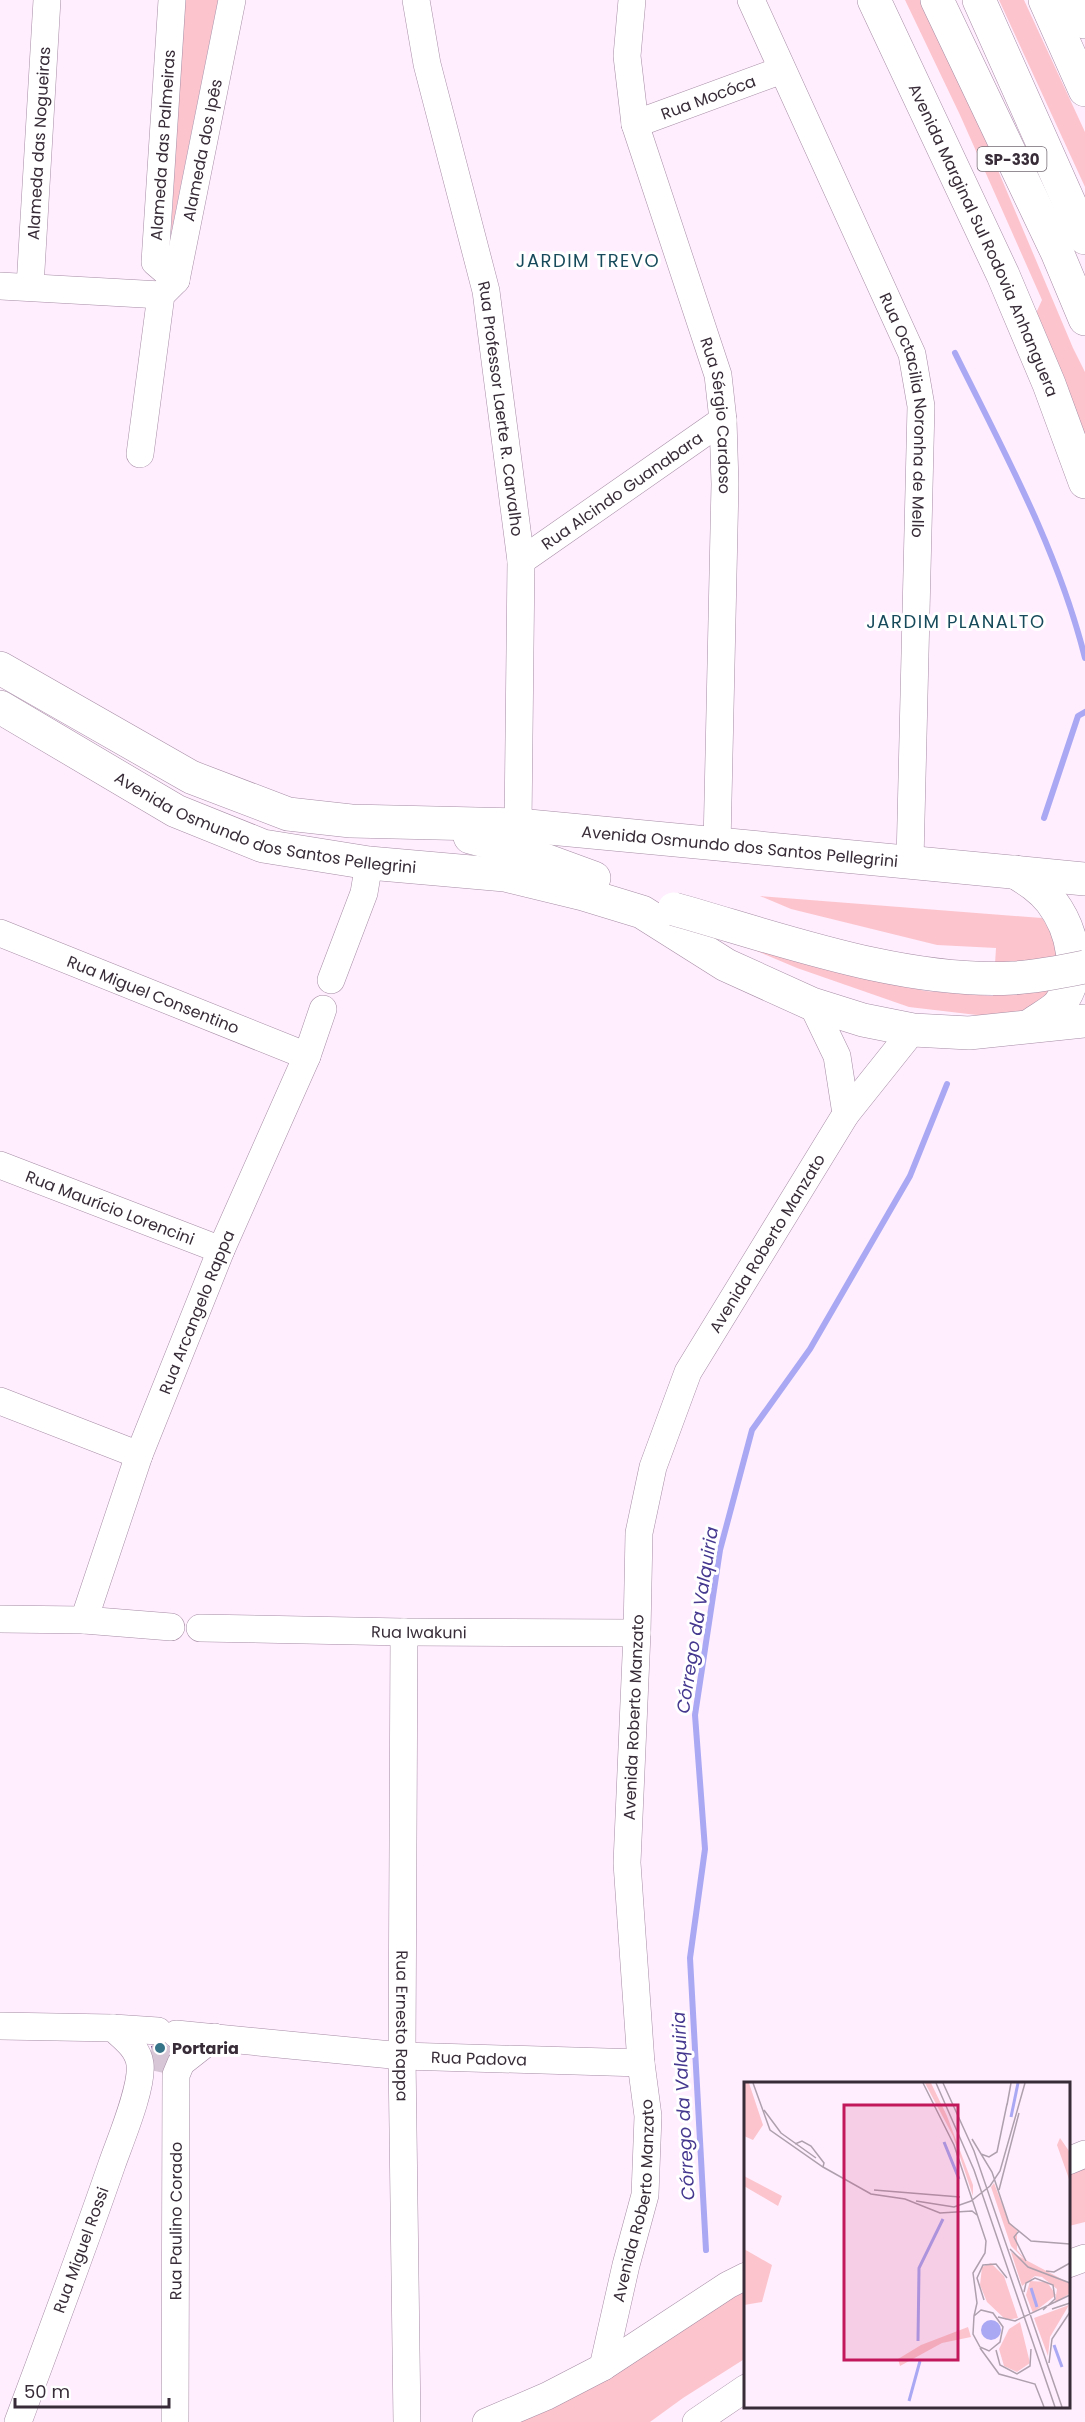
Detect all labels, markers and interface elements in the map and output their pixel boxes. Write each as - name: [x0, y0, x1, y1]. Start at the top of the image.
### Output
- street label: Alameda das Nogueiras: [21, 46, 56, 241]
- street label: Alameda das Palmeiras: [145, 49, 181, 241]
- street label: Rua Mocóca: [657, 69, 759, 125]
- street label: Alameda dos Ipês: [177, 77, 227, 223]
- street label: Avenida Marginal Sul Rodovia Anhanguera: [903, 79, 1064, 400]
- road number: SP-330: [978, 147, 1046, 171]
- district label: JARDIM TREVO: [516, 248, 660, 273]
- street label: Rua Professor Laerte R. Carvalho: [472, 278, 529, 538]
- street label: Rua Octacilia Noronha de Mello: [874, 289, 933, 538]
- street label: Rua Sérgio Cardoso: [695, 334, 737, 494]
- street label: Rua Alcindo Guanabara: [536, 426, 707, 555]
- district label: JARDIM PLANALTO: [866, 609, 1046, 634]
- street label: Avenida Osmundo dos Santos Pellegrini: [110, 766, 417, 879]
- street label: Avenida Osmundo dos Santos Pellegrini: [580, 820, 899, 873]
- street label: Rua Miguel Consentino: [64, 950, 243, 1039]
- street label: Avenida Roberto Manzato: [703, 1149, 830, 1337]
- street label: Rua Maurício Lorencini: [22, 1164, 198, 1250]
- street label: Rua Arcangelo Rappa: [153, 1226, 240, 1397]
- water label: Córrego da Valquiria: [670, 1525, 724, 1715]
- street label: Avenida Roberto Manzato: [617, 1614, 649, 1821]
- street label: Rua Iwakuni: [371, 1620, 467, 1644]
- street label: Rua Ernesto Rappa: [390, 1950, 414, 2102]
- water label: Córrego da Valquiria: [666, 2011, 700, 2201]
- place label: Portaria: [172, 2037, 239, 2060]
- marker: Portaria: [153, 2041, 167, 2055]
- street label: Rua Padova: [431, 2045, 527, 2071]
- inset map: [744, 2082, 1070, 2407]
- street label: Avenida Roberto Manzato: [607, 2098, 660, 2304]
- street label: Rua Paulino Corado: [164, 2142, 187, 2300]
- street label: Rua Miguel Rossi: [48, 2184, 114, 2316]
- scale bar: [15, 2371, 170, 2409]
- text: 50 m: [24, 2379, 70, 2404]

